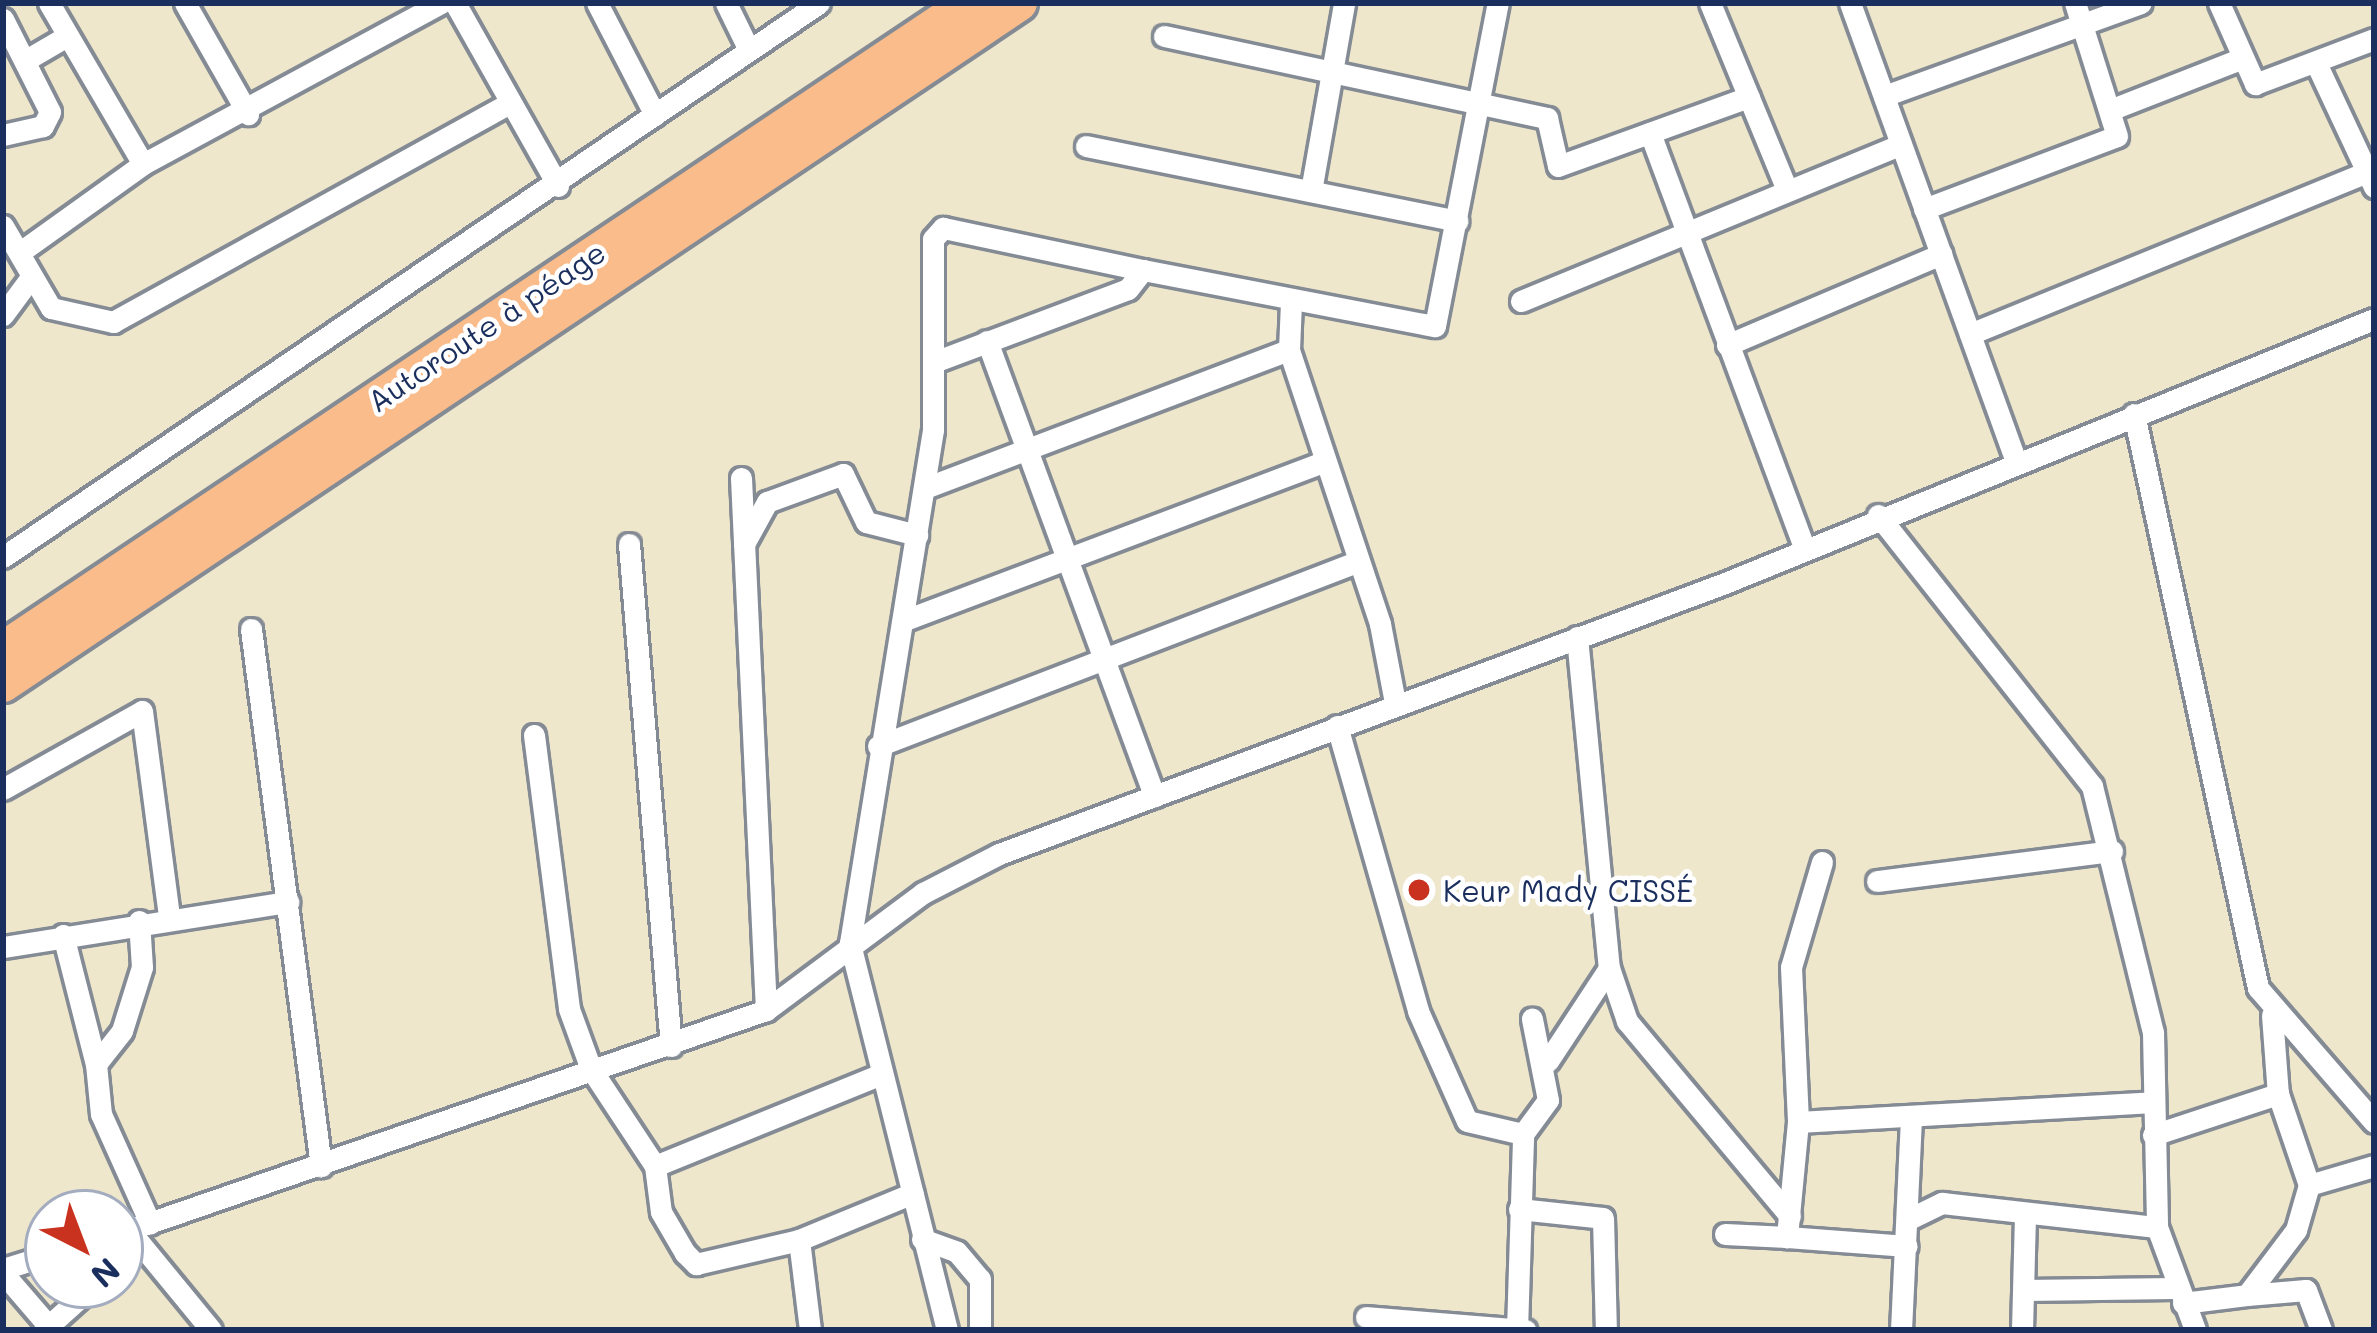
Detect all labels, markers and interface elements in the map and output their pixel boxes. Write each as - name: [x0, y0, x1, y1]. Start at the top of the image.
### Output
- street label: Autoroute à péage: [360, 233, 612, 419]
- place label: Keur Mady CISSÉ: [1443, 872, 1693, 908]
- marker: Keur Mady CISSÉ: [1406, 877, 1432, 903]
- north arrow: [24, 1189, 144, 1309]
- text: N: [83, 1250, 130, 1298]

